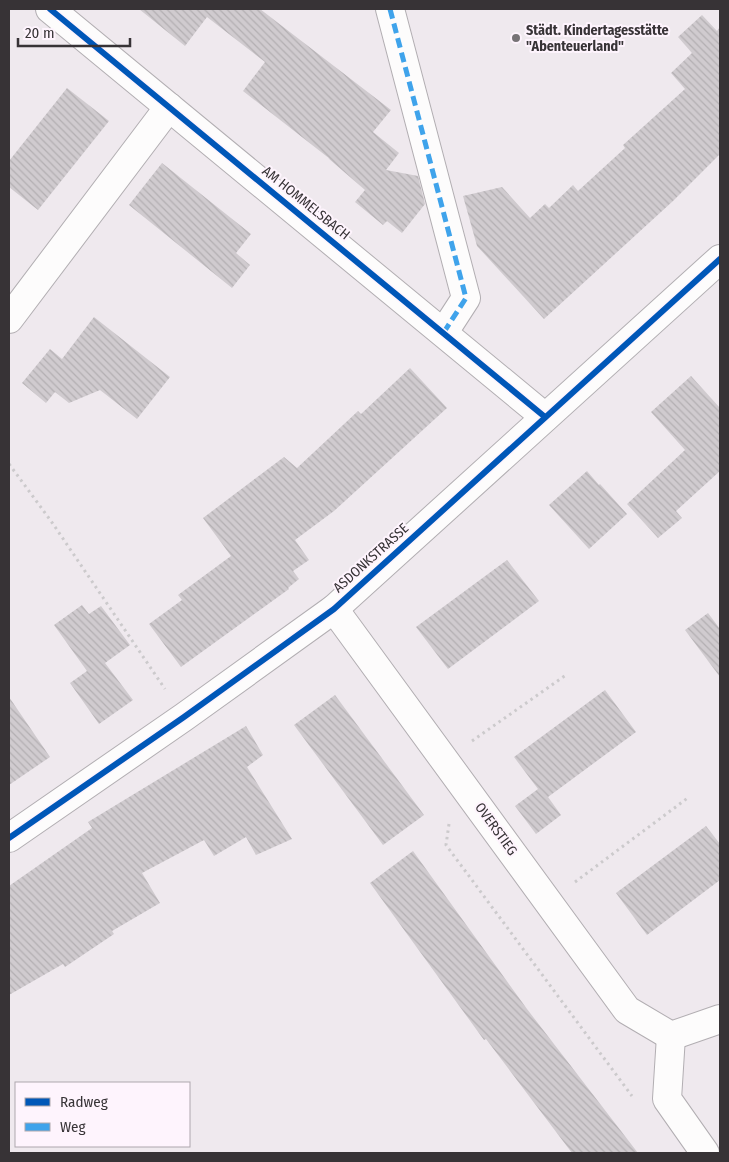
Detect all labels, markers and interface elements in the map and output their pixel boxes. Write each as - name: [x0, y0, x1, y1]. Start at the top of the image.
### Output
- scale bar: [18, 15, 130, 47]
- place label: Städt. Kindertagesstätte "Abenteuerland": [526, 22, 669, 55]
- text: 20 m: [25, 24, 55, 42]
- marker: Städt. Kindertagesstätte "Abenteuerland": [510, 32, 522, 44]
- street label: AM HOMMELSBACH: [259, 163, 353, 243]
- street label: ASDONKSTRASSE: [330, 519, 412, 596]
- street label: OVERSTIEG: [471, 799, 521, 859]
- legend: [15, 1082, 190, 1147]
- text: Radweg: [60, 1093, 108, 1111]
- text: Weg: [60, 1118, 86, 1136]

